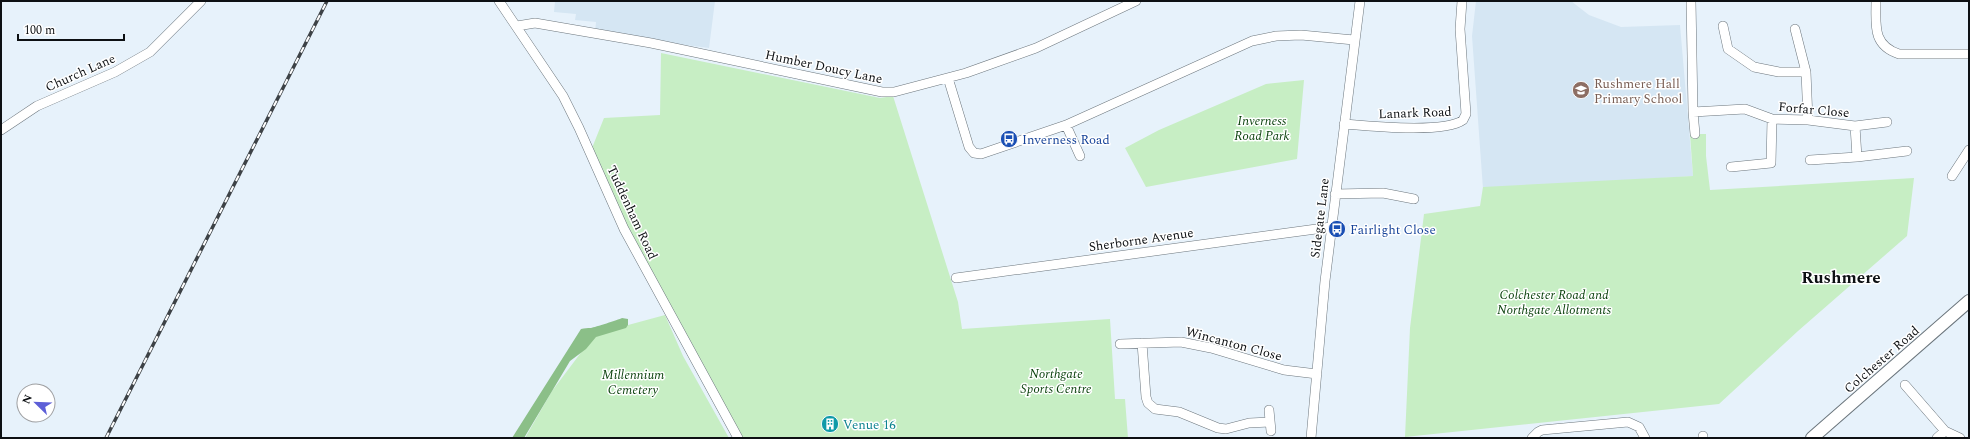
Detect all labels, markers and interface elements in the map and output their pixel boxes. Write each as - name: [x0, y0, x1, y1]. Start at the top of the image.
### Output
- scale bar: [18, 16, 124, 42]
- text: 100 m: [24, 21, 55, 40]
- street label: Humber Doucy Lane: [763, 45, 884, 89]
- street label: Church Lane: [42, 49, 119, 97]
- place label: Rushmere Hall Primary School: [1594, 74, 1683, 109]
- school or university icon: Rushmere Hall Primary School: [1571, 80, 1591, 100]
- street label: Forfar Close: [1778, 97, 1850, 123]
- street label: Lanark Road: [1378, 102, 1452, 124]
- park label: Inverness Road Park: [1234, 111, 1290, 146]
- bus stop icon: Inverness Road: [999, 129, 1019, 149]
- place label: Inverness Road: [1022, 130, 1110, 150]
- street label: Tuddenham Road: [601, 162, 663, 263]
- street label: Sidegate Lane: [1305, 177, 1335, 259]
- bus stop icon: Fairlight Close: [1327, 219, 1347, 239]
- place label: Fairlight Close: [1350, 220, 1436, 240]
- street label: Sherborne Avenue: [1088, 223, 1195, 257]
- district label: Rushmere: [1801, 265, 1881, 291]
- park label: Colchester Road and Northgate Allotments: [1497, 285, 1611, 320]
- street label: Wincanton Close: [1183, 321, 1284, 366]
- street label: Colchester Road: [1839, 321, 1924, 398]
- park label: Northgate Sports Centre: [1020, 364, 1092, 399]
- park label: Millennium Cemetery: [602, 365, 664, 400]
- north arrow: [16, 383, 56, 423]
- text: N: [18, 392, 37, 407]
- building icon: Venue 16: [820, 414, 840, 434]
- place label: Venue 16: [843, 415, 896, 435]

